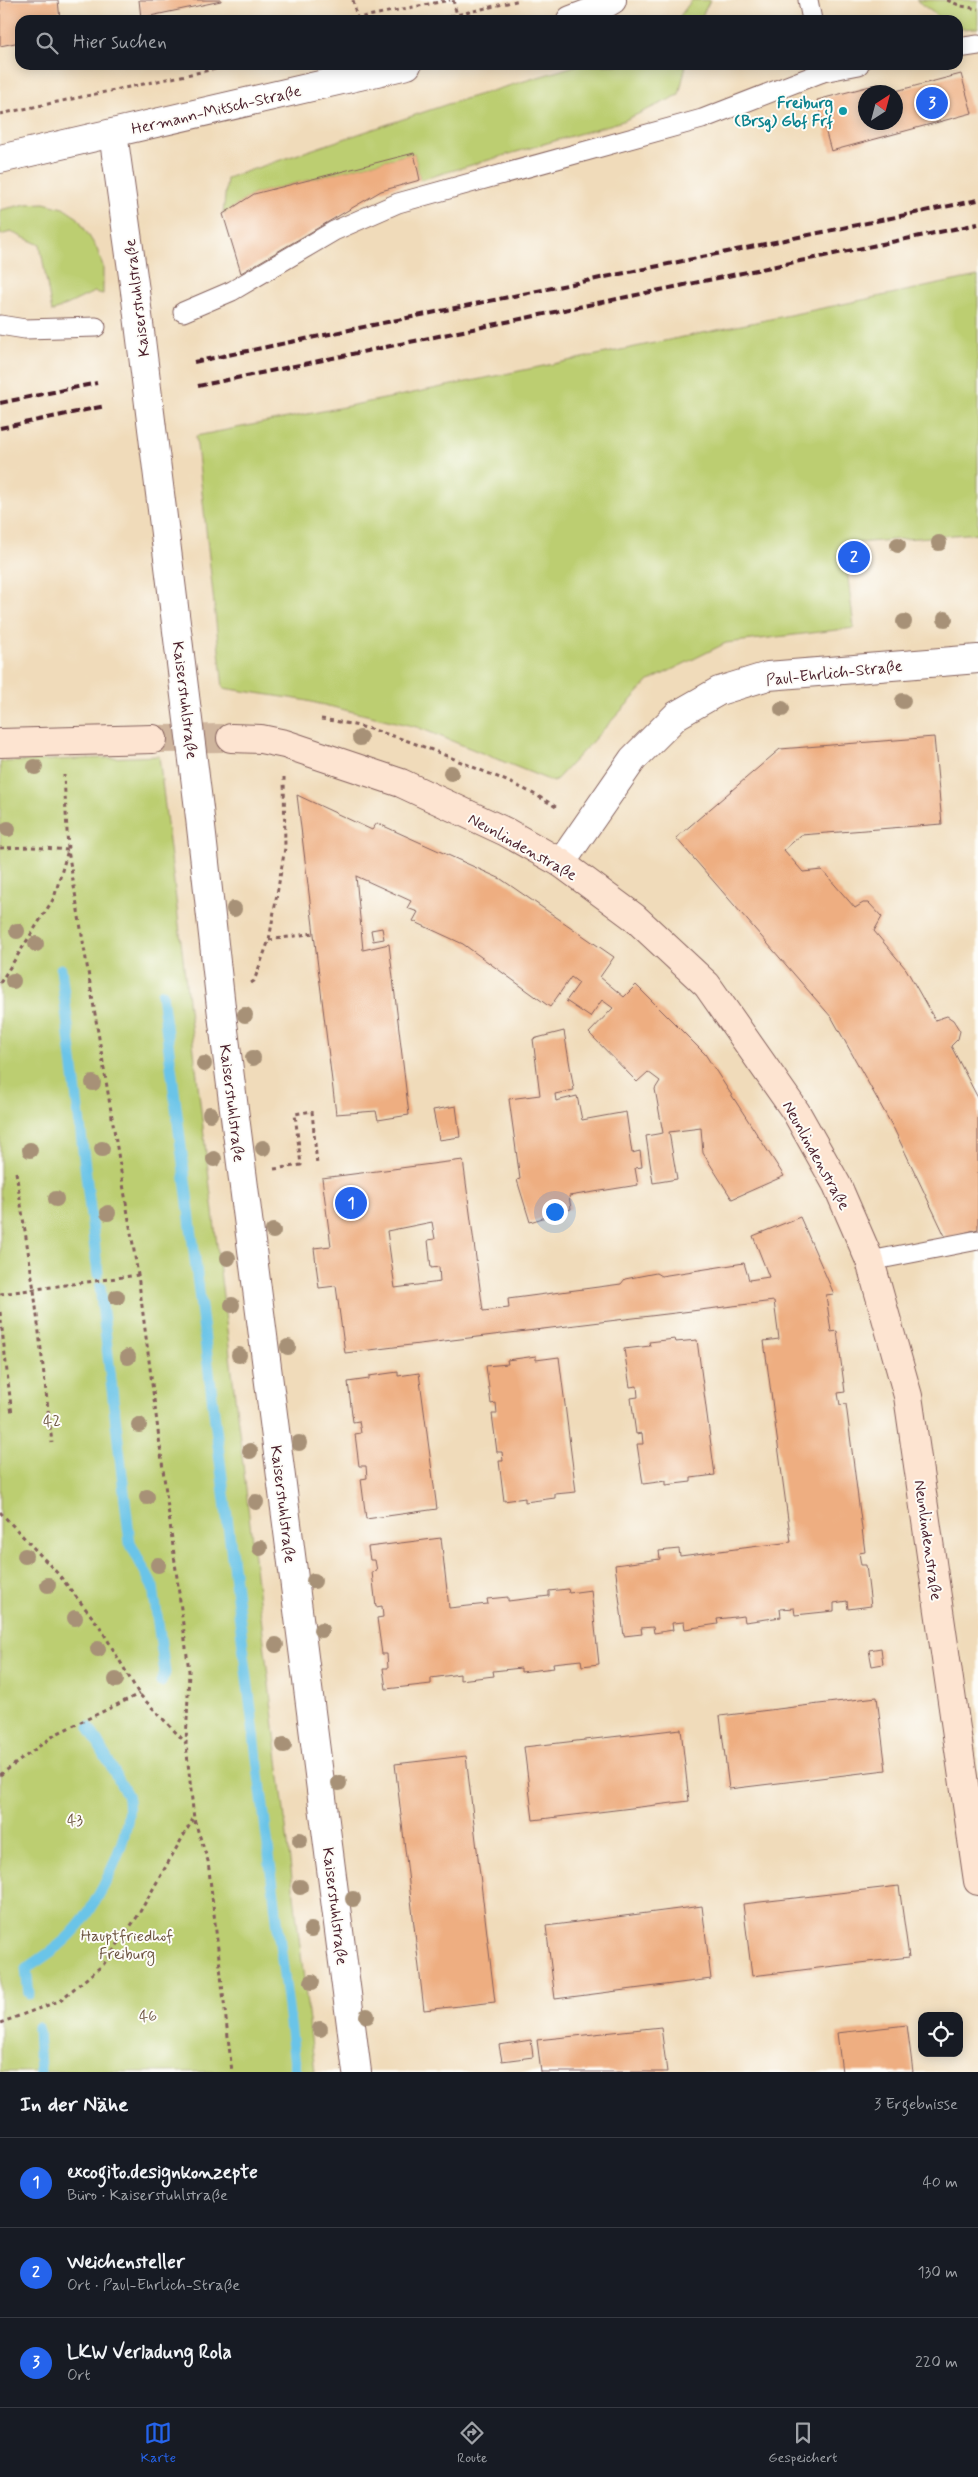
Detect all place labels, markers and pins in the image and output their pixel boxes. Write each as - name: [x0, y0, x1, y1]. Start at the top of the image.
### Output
- pin: 3: [916, 84, 948, 122]
- place label: Freiburg (Brsg) Gbf Frf: [734, 93, 834, 133]
- marker: Freiburg (Brsg) Gbf Frf: [837, 105, 849, 117]
- pin: 2: [838, 538, 870, 576]
- pin: 1: [335, 1184, 367, 1222]

